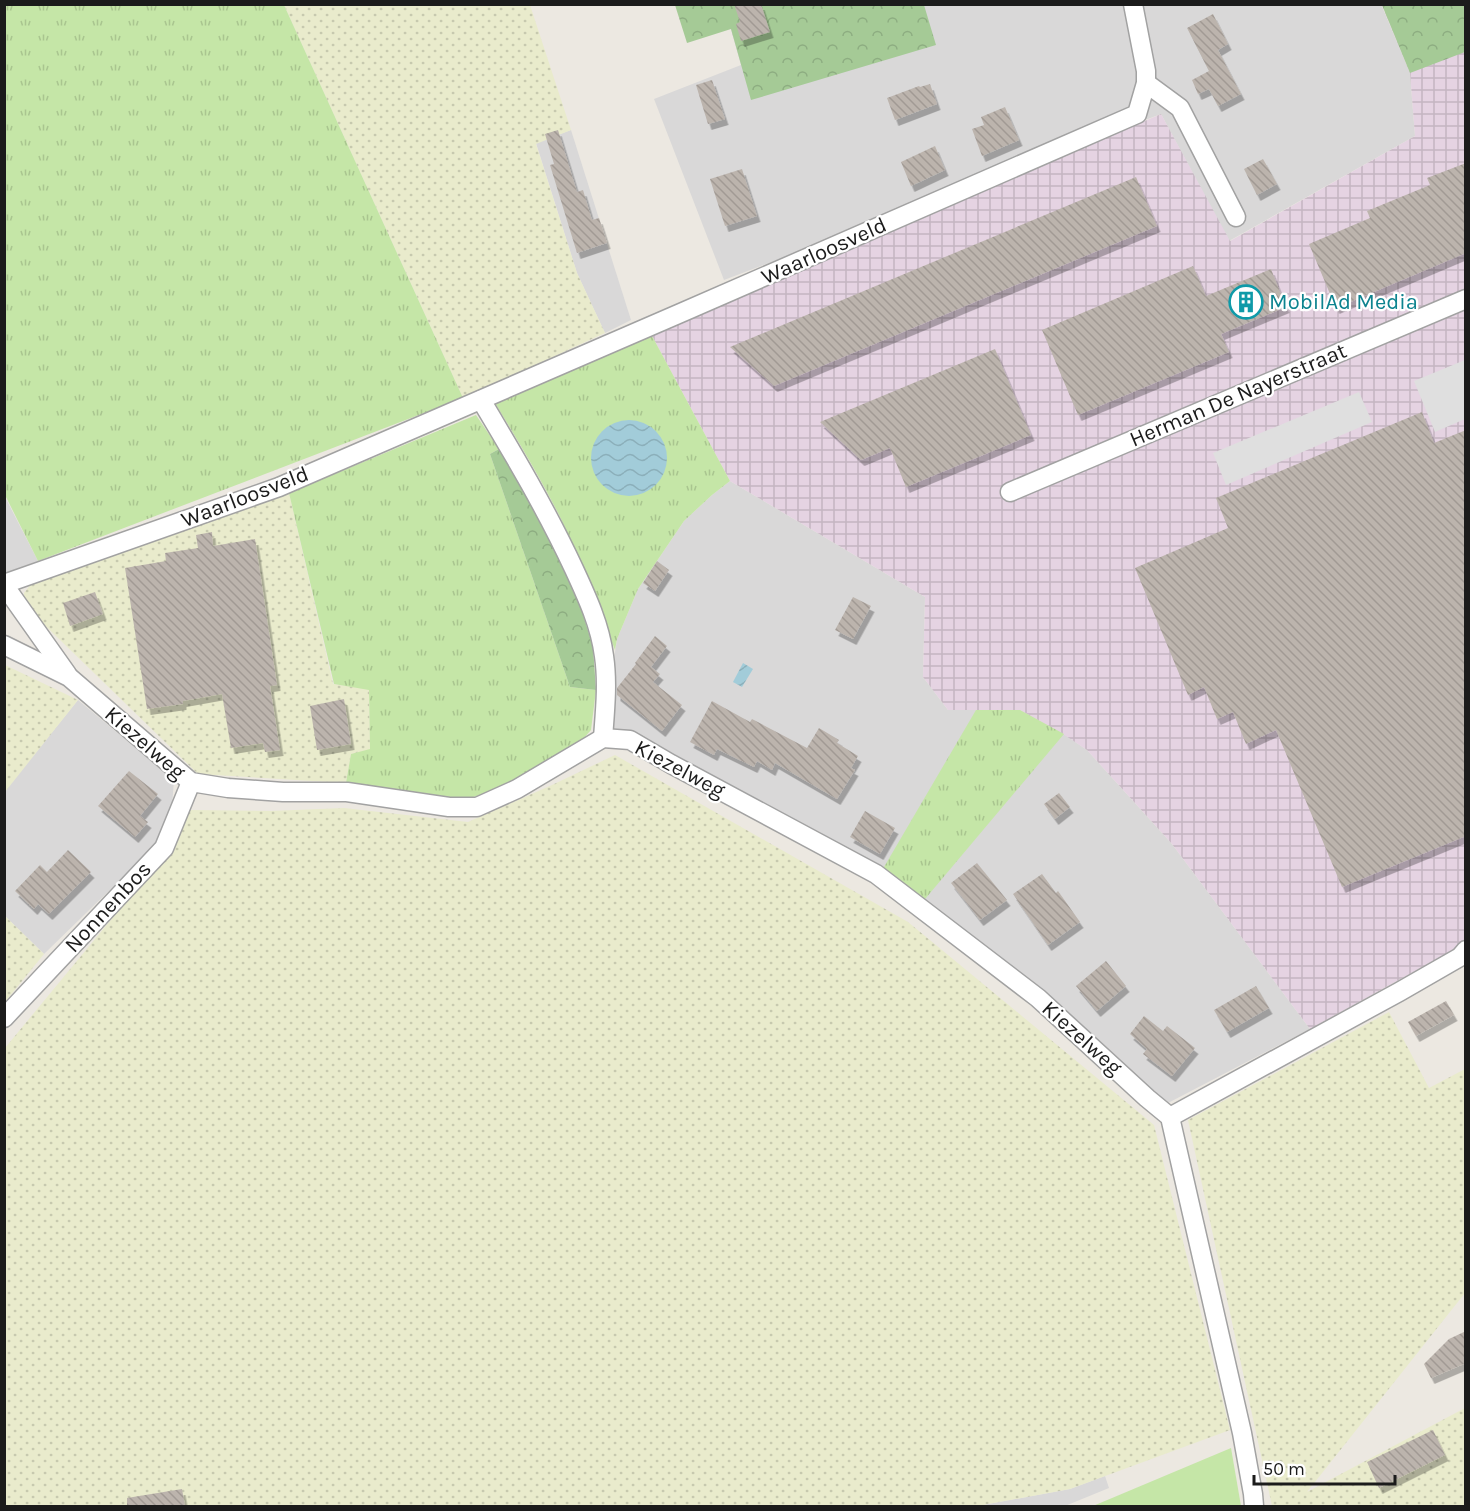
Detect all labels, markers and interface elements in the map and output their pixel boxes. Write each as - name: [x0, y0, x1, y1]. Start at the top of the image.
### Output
- street label: Waarloosveld: [757, 212, 891, 290]
- building icon: MobilAd Media: [1228, 284, 1264, 320]
- place label: MobilAd Media: [1269, 289, 1418, 315]
- street label: Herman De Nayerstraat: [1126, 337, 1350, 453]
- street label: Waarloosveld: [178, 461, 312, 533]
- street label: Kiezelweg: [99, 701, 191, 786]
- street label: Kiezelweg: [630, 734, 730, 804]
- street label: Nonnenbos: [59, 856, 157, 958]
- street label: Kiezelweg: [1037, 995, 1128, 1081]
- scale bar: [1254, 1448, 1395, 1486]
- text: 50 m: [1263, 1458, 1305, 1480]

